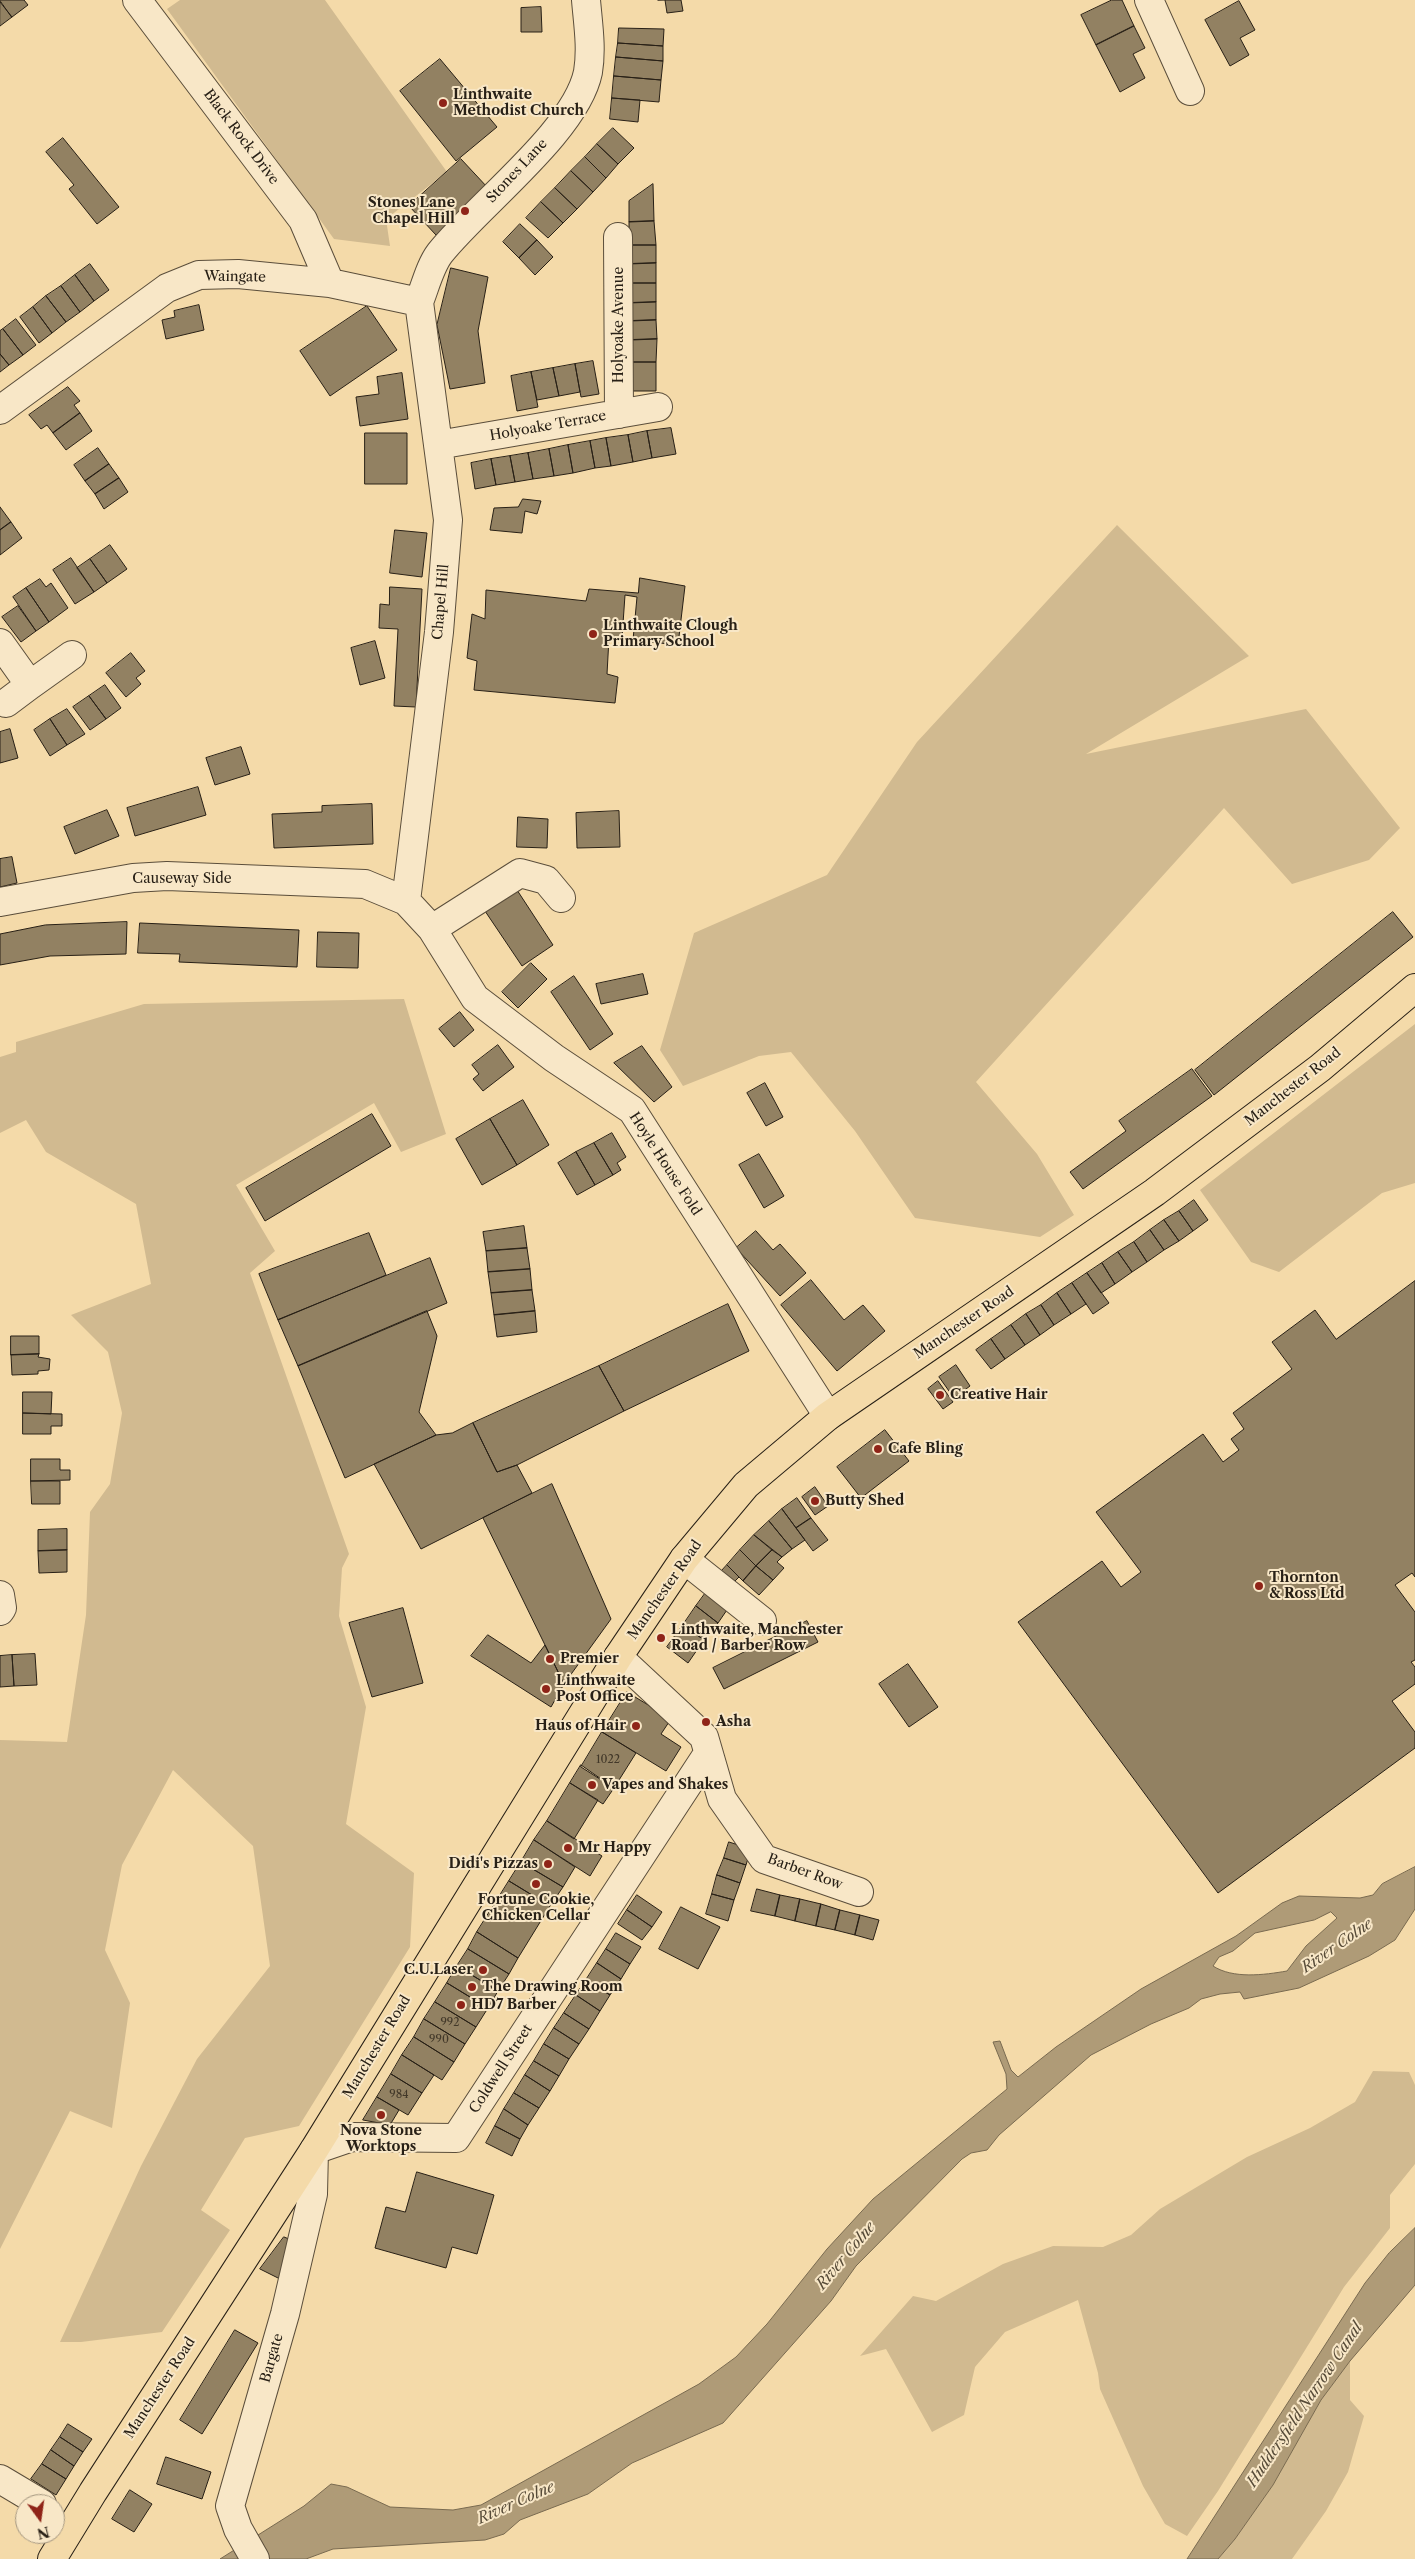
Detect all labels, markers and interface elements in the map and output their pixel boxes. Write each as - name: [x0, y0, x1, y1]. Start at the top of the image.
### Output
- street label: Black Rock Drive: [200, 86, 282, 188]
- place label: Linthwaite Methodist Church: [453, 87, 584, 120]
- marker: Linthwaite Methodist Church: [437, 97, 449, 109]
- street label: Stones Lane: [483, 135, 551, 207]
- place label: Stones Lane Chapel Hill: [368, 195, 455, 228]
- marker: Stones Lane Chapel Hill: [459, 205, 471, 217]
- street label: Holyoake Avenue: [611, 267, 627, 383]
- street label: Waingate: [204, 268, 266, 286]
- street label: Holyoake Terrace: [488, 407, 608, 445]
- street label: Chapel Hill: [429, 563, 453, 641]
- place label: Linthwaite Clough Primary School: [603, 618, 738, 650]
- marker: Linthwaite Clough Primary School: [587, 628, 599, 640]
- street label: Causeway Side: [132, 871, 232, 887]
- street label: Manchester Road: [1242, 1044, 1344, 1130]
- street label: Hoyle House Fold: [625, 1109, 705, 1219]
- street label: Manchester Road: [911, 1283, 1017, 1363]
- place label: Creative Hair: [950, 1387, 1048, 1403]
- marker: Creative Hair: [934, 1389, 946, 1401]
- place label: Cafe Bling: [888, 1441, 963, 1457]
- marker: Cafe Bling: [872, 1443, 884, 1455]
- place label: Butty Shed: [825, 1493, 904, 1509]
- marker: Butty Shed: [809, 1495, 821, 1507]
- street label: Manchester Road: [625, 1537, 705, 1643]
- place label: Thornton & Ross Ltd: [1269, 1570, 1345, 1602]
- marker: Thornton & Ross Ltd: [1253, 1580, 1265, 1592]
- place label: Linthwaite, Manchester Road / Barber Row: [671, 1622, 843, 1654]
- marker: Linthwaite, Manchester Road / Barber Row: [655, 1632, 667, 1644]
- place label: Premier: [560, 1651, 619, 1667]
- marker: Premier: [544, 1653, 556, 1665]
- place label: Linthwaite Post Office: [556, 1673, 635, 1705]
- marker: Linthwaite Post Office: [540, 1683, 552, 1695]
- place label: Asha: [716, 1714, 751, 1730]
- marker: Asha: [700, 1716, 712, 1728]
- place label: Haus of Hair: [535, 1718, 626, 1734]
- marker: Haus of Hair: [630, 1720, 642, 1732]
- house number: 1022: [596, 1753, 620, 1767]
- place label: Vapes and Shakes: [602, 1777, 728, 1793]
- marker: Vapes and Shakes: [586, 1779, 598, 1791]
- place label: Mr Happy: [578, 1840, 651, 1856]
- marker: Mr Happy: [562, 1842, 574, 1854]
- street label: Barber Row: [765, 1851, 845, 1893]
- place label: Didi's Pizzas: [449, 1856, 538, 1872]
- marker: Didi's Pizzas: [542, 1858, 554, 1870]
- marker: Fortune Cookie, Chicken Cellar: [530, 1878, 542, 1890]
- place label: Fortune Cookie, Chicken Cellar: [478, 1892, 594, 1924]
- water label: River Colne: [1298, 1915, 1376, 1977]
- place label: C.U.Laser: [404, 1962, 473, 1978]
- marker: C.U.Laser: [477, 1964, 489, 1976]
- place label: The Drawing Room: [482, 1979, 623, 1995]
- marker: The Drawing Room: [466, 1981, 478, 1993]
- street label: Manchester Road: [340, 1992, 414, 2102]
- place label: HD7 Barber: [471, 1997, 556, 2013]
- marker: HD7 Barber: [455, 1999, 467, 2011]
- house number: 992: [440, 2016, 460, 2030]
- street label: Coldwell Street: [466, 2021, 536, 2117]
- house number: 990: [429, 2033, 449, 2047]
- house number: 984: [389, 2088, 409, 2102]
- marker: Nova Stone Worktops: [375, 2109, 387, 2121]
- place label: Nova Stone Worktops: [340, 2123, 422, 2156]
- water label: River Colne: [813, 2219, 879, 2293]
- water label: Huddersfield Narrow Canal: [1243, 2319, 1367, 2491]
- street label: Bargate: [257, 2331, 287, 2385]
- street label: Manchester Road: [121, 2334, 199, 2442]
- water label: River Colne: [475, 2478, 557, 2528]
- north arrow: [15, 2494, 65, 2544]
- text: N: [35, 2522, 51, 2543]

